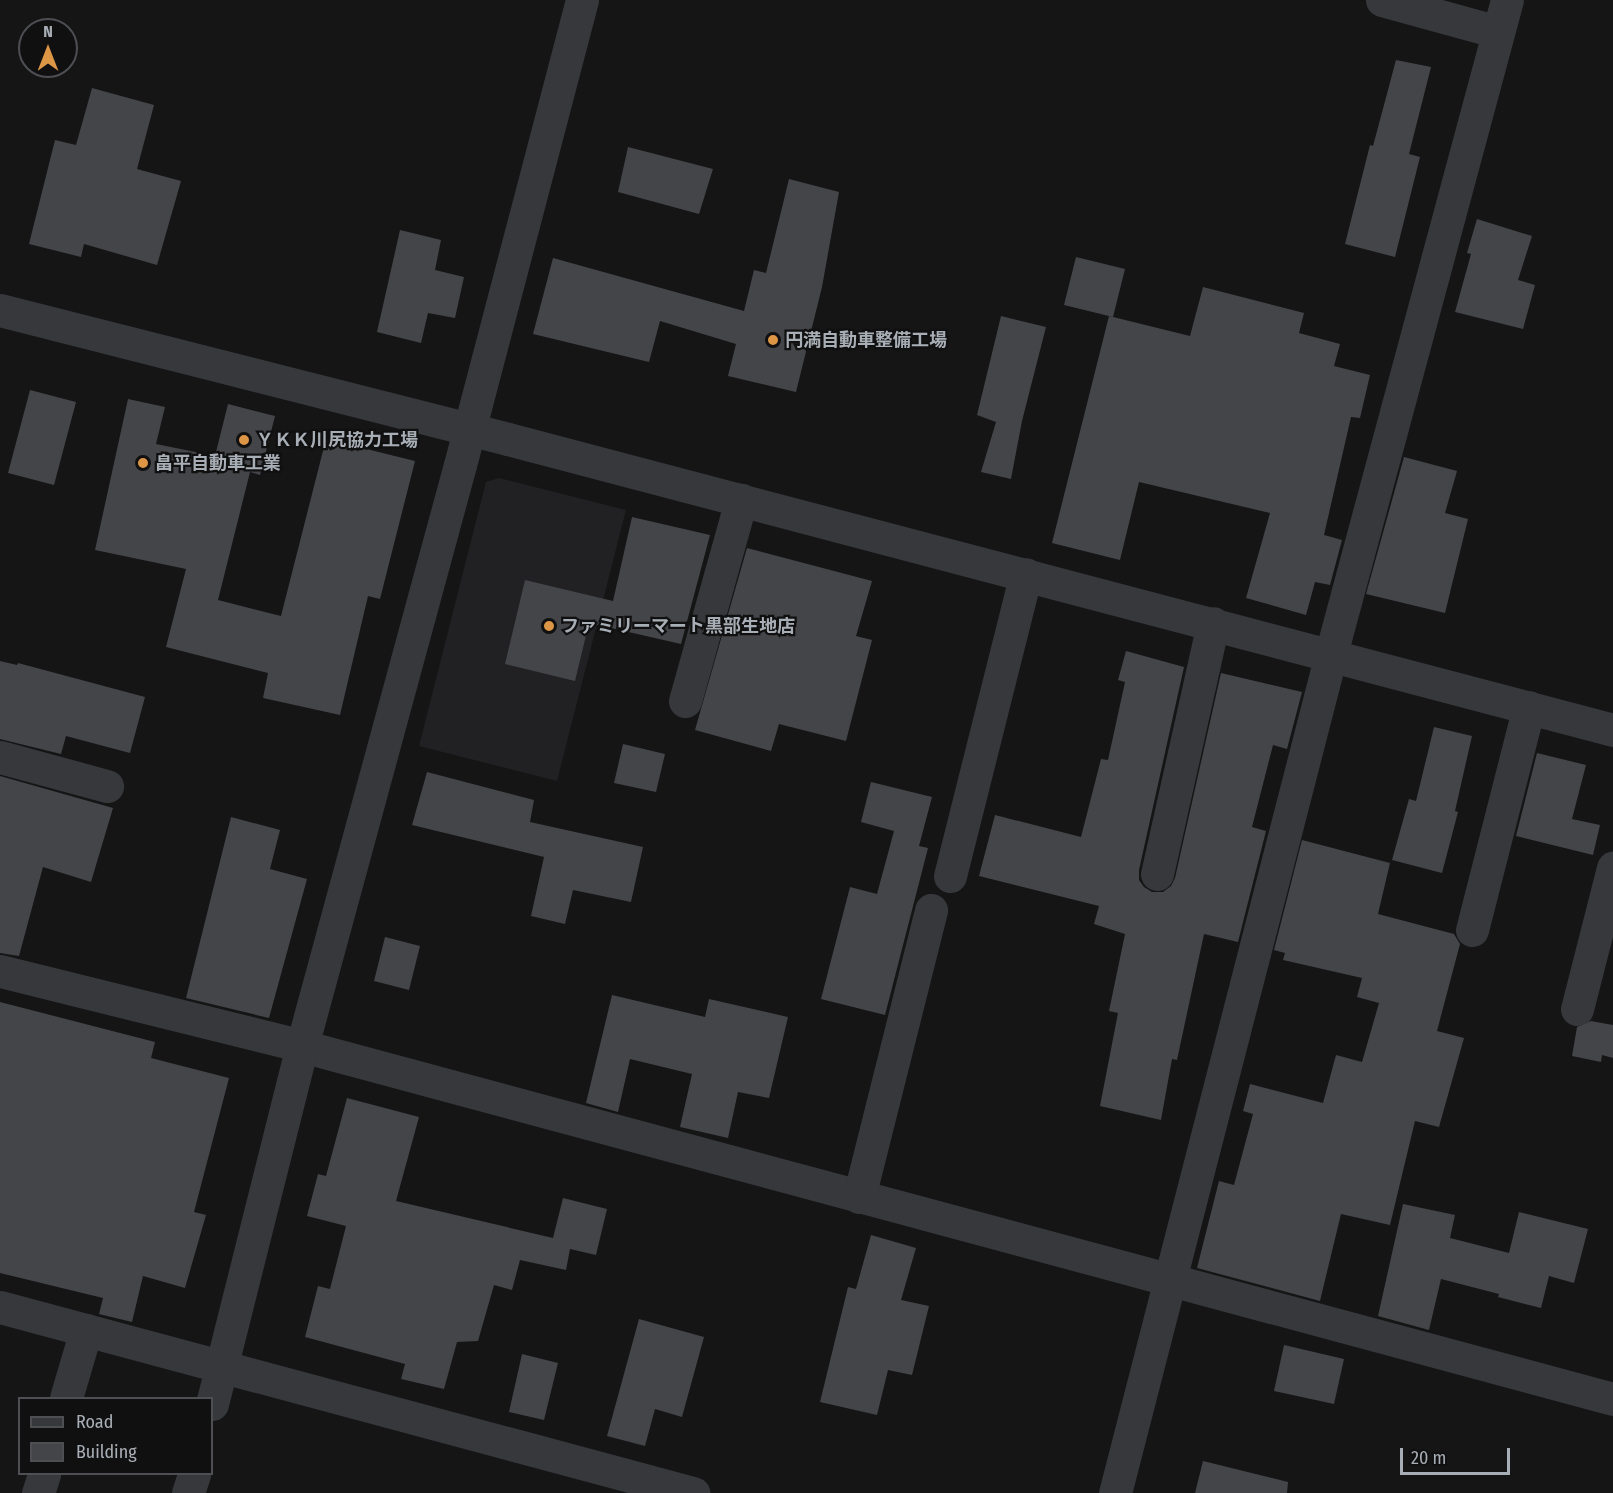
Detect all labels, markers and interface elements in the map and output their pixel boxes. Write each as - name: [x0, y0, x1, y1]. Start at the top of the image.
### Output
- north arrow: [18, 18, 78, 78]
- text: N: [43, 22, 53, 41]
- place label: 円満自動車整備工場: [785, 329, 947, 351]
- marker: 円満自動車整備工場: [766, 333, 780, 347]
- place label: ＹＫＫ川尻協力工場: [256, 429, 418, 451]
- marker: ＹＫＫ川尻協力工場: [237, 433, 251, 447]
- place label: 畠平自動車工業: [155, 452, 281, 474]
- marker: 畠平自動車工業: [136, 456, 150, 470]
- place label: ファミリーマート黒部生地店: [561, 615, 795, 637]
- marker: ファミリーマート黒部生地店: [542, 619, 556, 633]
- legend: [18, 1397, 213, 1475]
- text: Road: [76, 1411, 113, 1433]
- scale bar: [1403, 1436, 1512, 1474]
- text: Building: [76, 1441, 137, 1463]
- text: 20 m: [1411, 1447, 1446, 1469]

